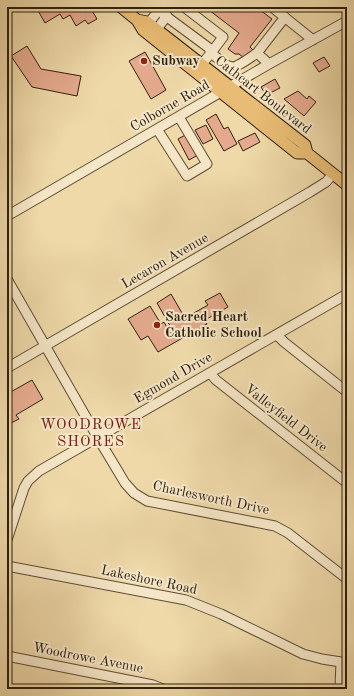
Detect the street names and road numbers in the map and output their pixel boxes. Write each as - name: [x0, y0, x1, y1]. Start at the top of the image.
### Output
- street label: Cathcart Boulevard: [212, 53, 314, 137]
- street label: Colborne Road: [128, 78, 212, 134]
- street label: Lecaron Avenue: [119, 231, 211, 291]
- street label: Egmond Drive: [132, 350, 214, 406]
- street label: Valleyfield Drive: [242, 382, 330, 454]
- street label: Charlesworth Drive: [151, 479, 271, 517]
- street label: Lakeshore Road: [100, 563, 198, 597]
- street label: Woodrowe Avenue: [32, 640, 144, 676]

